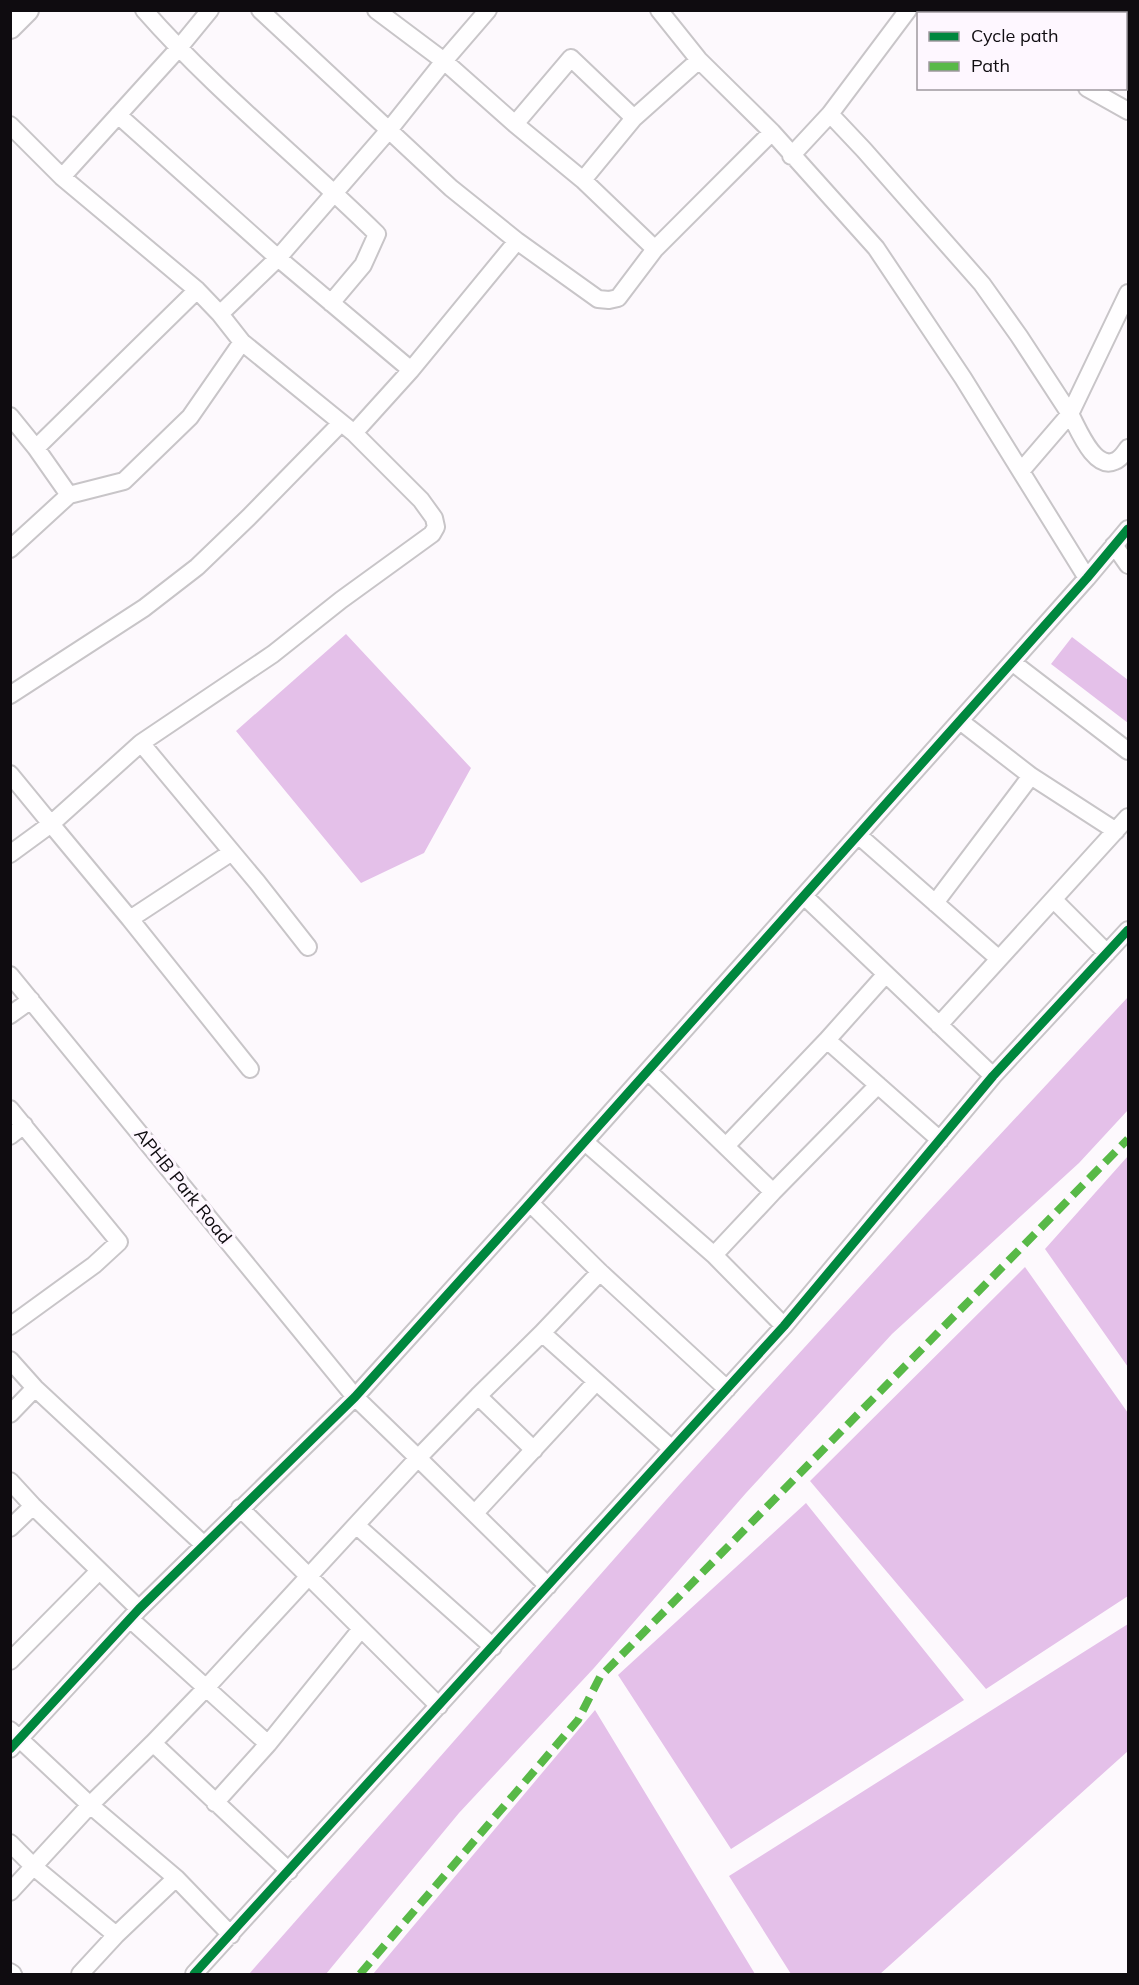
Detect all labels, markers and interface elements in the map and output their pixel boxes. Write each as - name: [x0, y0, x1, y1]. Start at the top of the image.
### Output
- legend: [917, 12, 1127, 90]
- text: Cycle path: [971, 24, 1058, 47]
- text: Path: [971, 54, 1010, 77]
- street label: APHB Park Road: [130, 1123, 237, 1248]

